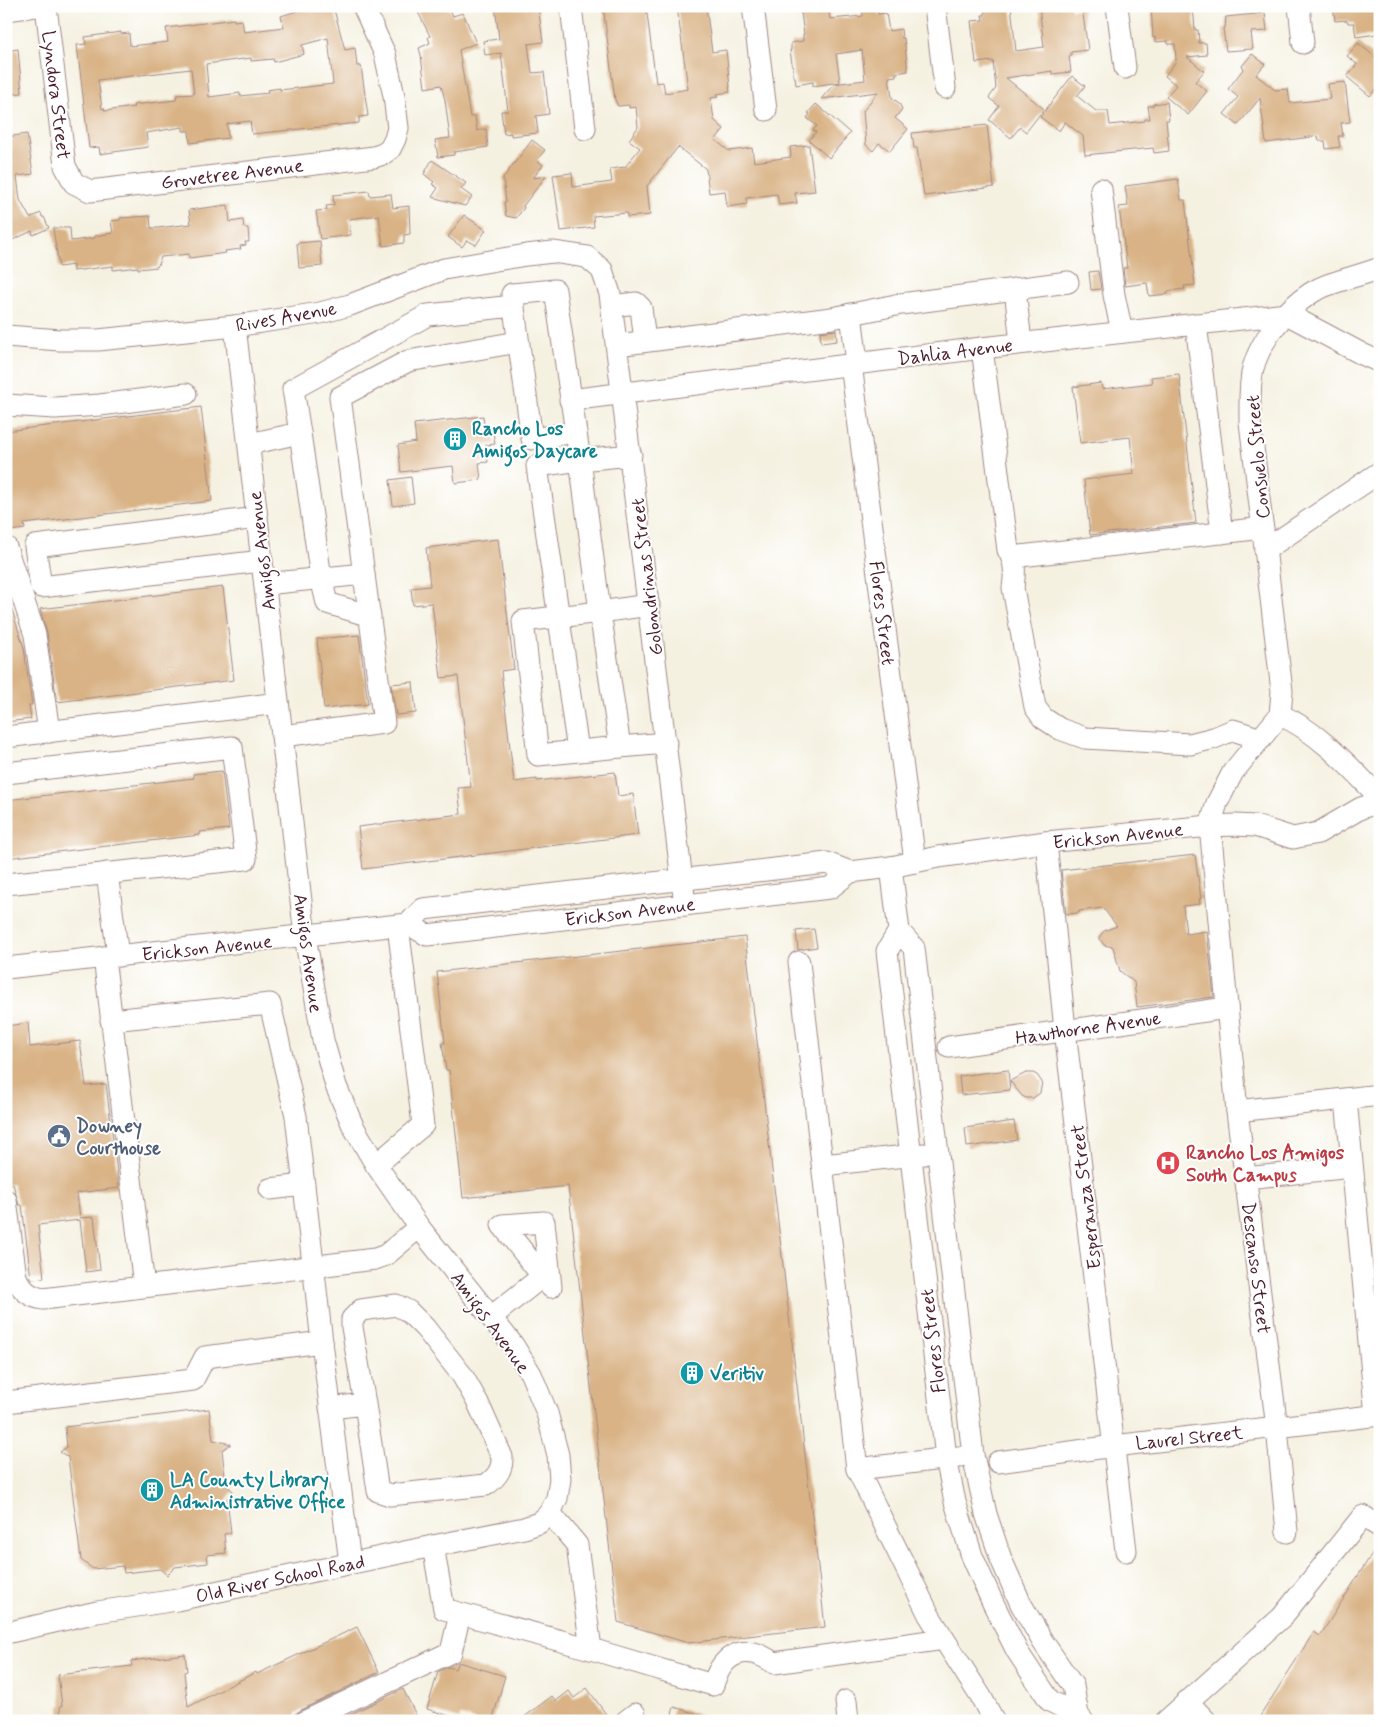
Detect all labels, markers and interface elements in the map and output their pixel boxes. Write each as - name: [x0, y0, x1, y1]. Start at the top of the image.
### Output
- street label: Lyndora Street: [35, 29, 76, 161]
- street label: Grovetree Avenue: [160, 153, 305, 196]
- street label: Rives Avenue: [234, 296, 339, 339]
- street label: Dahlia Avenue: [896, 333, 1014, 372]
- street label: Consuelo Street: [1241, 394, 1276, 520]
- place label: Rancho Los Amigos Daycare: [472, 417, 598, 467]
- building icon: Rancho Los Amigos Daycare: [442, 426, 468, 452]
- street label: Amigos Avenue: [243, 489, 285, 612]
- street label: Golondrinas Street: [625, 497, 670, 657]
- street label: Flores Street: [863, 560, 900, 667]
- street label: Erickson Avenue: [1052, 817, 1185, 856]
- street label: Amigos Avenue: [284, 892, 328, 1015]
- street label: Erickson Avenue: [564, 892, 697, 933]
- street label: Erickson Avenue: [141, 929, 274, 968]
- street label: Hawthorne Avenue: [1014, 1006, 1163, 1051]
- place label: Downey Courthouse: [76, 1114, 161, 1161]
- public building icon: Downey Courthouse: [46, 1123, 72, 1149]
- street label: Esperanza Street: [1065, 1123, 1108, 1271]
- place label: Rancho Los Amigos South Campus: [1186, 1141, 1345, 1188]
- hospital icon: Rancho Los Amigos South Campus: [1155, 1150, 1181, 1176]
- street label: Descanso Street: [1235, 1201, 1276, 1336]
- street label: Amigos Avenue: [442, 1267, 535, 1381]
- street label: Flores Street: [915, 1287, 952, 1394]
- building icon: Veritiv: [679, 1360, 705, 1386]
- place label: Veritiv: [710, 1362, 764, 1387]
- street label: Laurel Street: [1134, 1420, 1244, 1457]
- place label: LA County Library Administrative Office: [170, 1468, 346, 1515]
- building icon: LA County Library Administrative Office: [139, 1477, 165, 1503]
- street label: Old River School Road: [194, 1549, 367, 1610]

